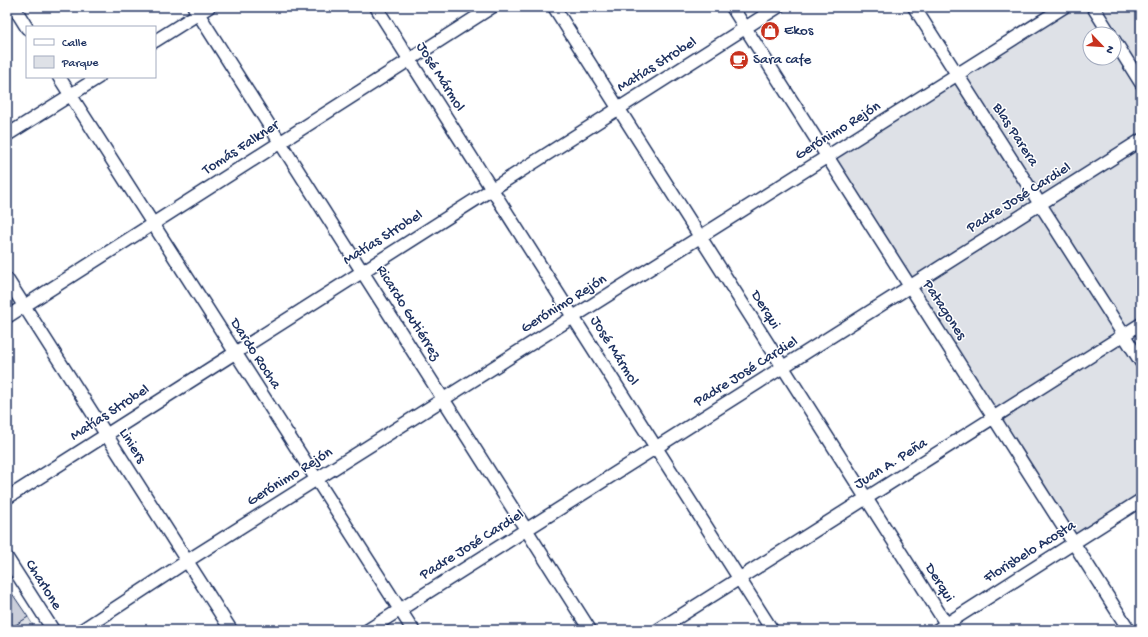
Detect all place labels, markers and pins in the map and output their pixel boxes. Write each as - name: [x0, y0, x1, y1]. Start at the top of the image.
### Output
- shop icon: Ekos: [759, 20, 781, 42]
- place label: Ekos: [784, 22, 814, 40]
- cafe icon: Sara cafe: [728, 49, 750, 71]
- place label: Sara cafe: [753, 51, 811, 69]

